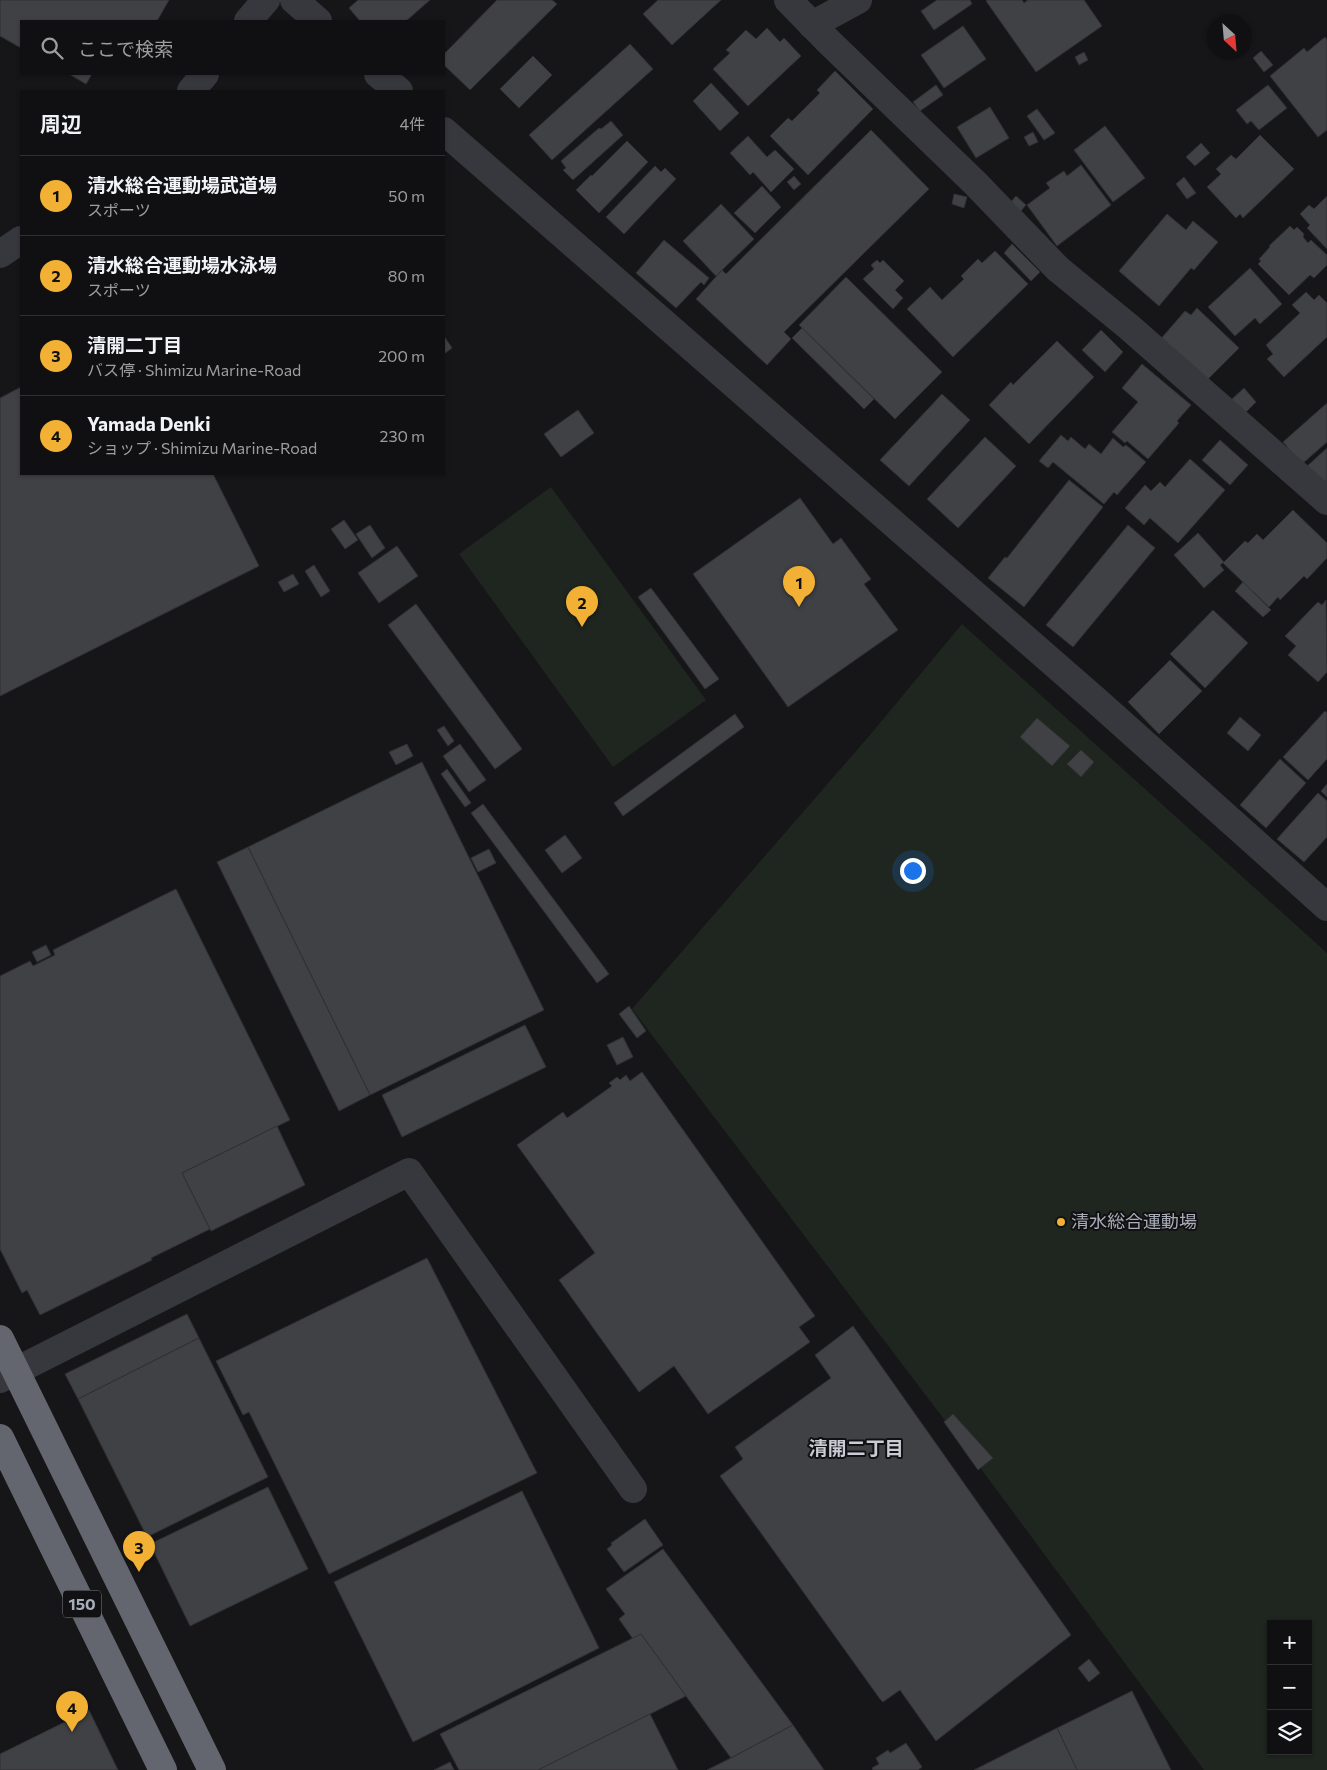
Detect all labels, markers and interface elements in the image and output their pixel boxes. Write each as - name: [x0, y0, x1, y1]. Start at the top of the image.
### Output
- north arrow: [1207, 15, 1252, 60]
- search box: [20, 20, 445, 75]
- icon: search: [38, 34, 66, 62]
- text: ここで検索: [78, 37, 173, 60]
- text: 周辺: [40, 111, 82, 136]
- text: 4件: [399, 114, 425, 133]
- text: 清水総合運動場武道場: [87, 173, 277, 196]
- text: 1: [52, 186, 60, 205]
- text: 50 m: [388, 186, 425, 205]
- text: スポーツ: [87, 200, 151, 219]
- text: 清水総合運動場水泳場: [87, 253, 277, 276]
- text: 2: [51, 266, 61, 285]
- text: 80 m: [388, 266, 425, 285]
- text: スポーツ: [87, 280, 151, 299]
- text: 清開二丁目: [87, 333, 182, 356]
- text: 3: [51, 346, 61, 365]
- text: 200 m: [378, 346, 425, 365]
- text: バス停 · Shimizu Marine-Road: [87, 360, 301, 379]
- text: Yamada Denki: [87, 412, 211, 435]
- text: 4: [51, 426, 61, 445]
- text: 230 m: [380, 426, 425, 445]
- text: ショップ · Shimizu Marine-Road: [87, 438, 317, 457]
- pin: 1: [783, 566, 815, 607]
- pin: 2: [566, 586, 598, 627]
- your location: [900, 858, 926, 884]
- place label: 清水総合運動場: [1071, 1210, 1197, 1232]
- marker: 清水総合運動場: [1055, 1216, 1067, 1228]
- district label: 清開二丁目: [808, 1436, 904, 1459]
- pin: 3: [123, 1531, 155, 1572]
- road number: 150: [63, 1590, 101, 1618]
- map controls: [1267, 1620, 1312, 1755]
- button: +: [1267, 1620, 1312, 1665]
- button: −: [1267, 1665, 1312, 1710]
- pin: 4: [56, 1691, 88, 1732]
- button: layers: [1267, 1710, 1312, 1755]

